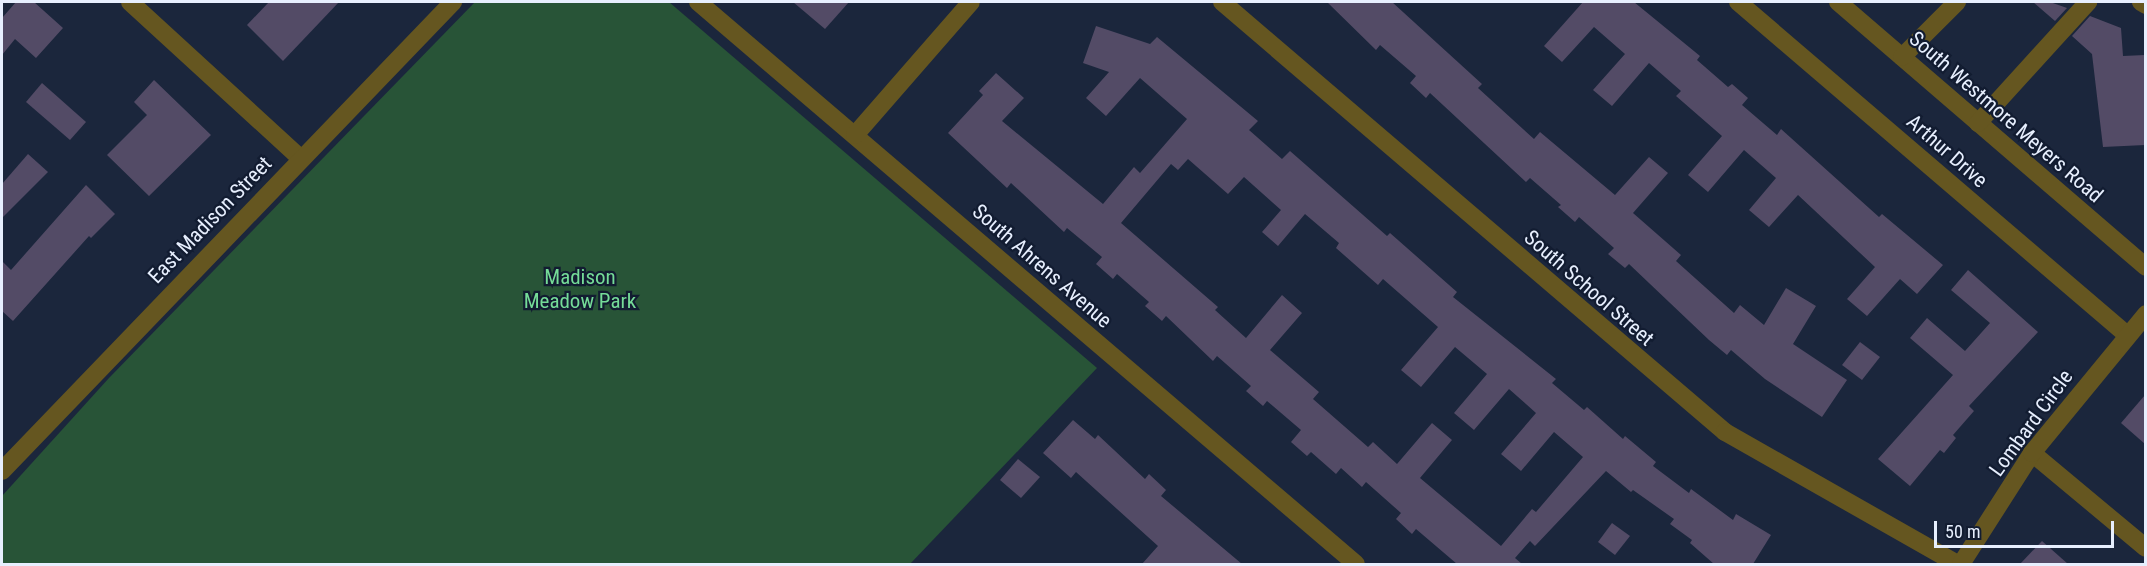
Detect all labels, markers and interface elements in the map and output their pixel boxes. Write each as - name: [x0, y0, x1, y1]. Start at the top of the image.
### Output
- street label: South Westmore Meyers Road: [1904, 26, 2108, 208]
- street label: Arthur Drive: [1902, 109, 1992, 193]
- street label: East Madison Street: [143, 151, 277, 289]
- street label: South Ahrens Avenue: [967, 199, 1117, 333]
- street label: South School Street: [1519, 225, 1659, 351]
- park label: Madison Meadow Park: [524, 264, 636, 314]
- street label: Lombard Circle: [1984, 365, 2078, 481]
- scale bar: [1937, 509, 2117, 547]
- text: 50 m: [1945, 521, 1980, 542]

